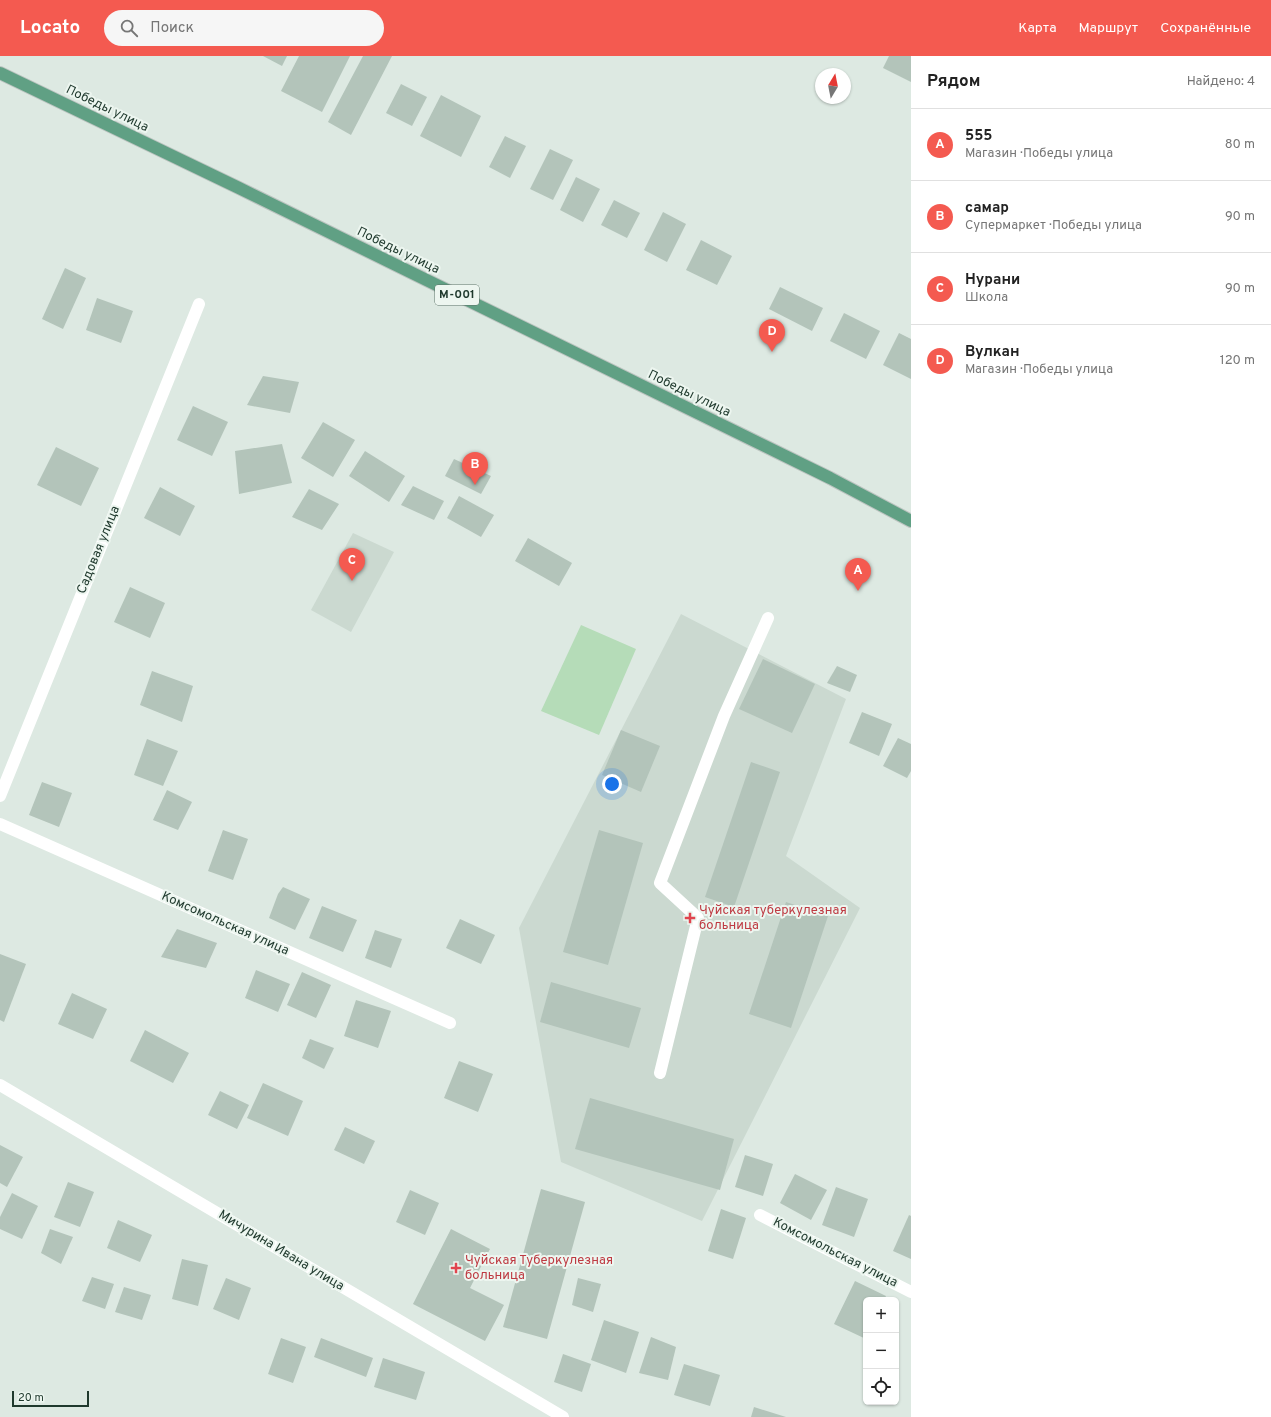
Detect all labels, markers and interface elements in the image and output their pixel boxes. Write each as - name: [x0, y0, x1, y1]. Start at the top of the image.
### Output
- search box: [104, 10, 384, 46]
- text: Locato: [20, 16, 80, 40]
- icon: search: [118, 17, 140, 39]
- text: Поиск: [150, 19, 194, 38]
- text: Карта: [1018, 20, 1057, 37]
- text: Маршрут: [1079, 20, 1138, 37]
- text: Сохранённые: [1160, 20, 1251, 37]
- north arrow: [815, 68, 851, 104]
- text: Рядом: [927, 71, 980, 93]
- text: Найдено: 4: [1187, 74, 1255, 90]
- street label: Победы улица: [63, 82, 151, 136]
- text: 555: [965, 127, 993, 146]
- text: A: [935, 137, 945, 153]
- text: 80 m: [1225, 137, 1255, 153]
- text: Магазин · Победы улица: [965, 146, 1113, 162]
- text: самар: [965, 199, 1009, 218]
- text: B: [936, 209, 944, 225]
- text: 90 m: [1225, 209, 1255, 225]
- text: Супермаркет · Победы улица: [965, 218, 1142, 234]
- street label: Победы улица: [354, 224, 442, 278]
- text: Нурани: [965, 271, 1020, 290]
- text: C: [936, 281, 944, 297]
- text: 90 m: [1225, 281, 1255, 297]
- road number: М-001: [435, 285, 479, 305]
- text: Школа: [965, 290, 1008, 306]
- pin: D: [759, 319, 785, 352]
- text: Вулкан: [965, 343, 1020, 362]
- text: D: [935, 353, 945, 369]
- text: 120 m: [1220, 353, 1255, 369]
- text: Магазин · Победы улица: [965, 362, 1113, 378]
- street label: Победы улица: [645, 367, 733, 421]
- pin: B: [462, 452, 488, 485]
- street label: Садовая улица: [74, 504, 124, 596]
- pin: C: [339, 548, 365, 581]
- pin: A: [845, 558, 871, 591]
- your location: [602, 774, 622, 794]
- street label: Комсомольская улица: [159, 889, 291, 959]
- place label: Чуйская туберкулезная больница: [699, 903, 847, 934]
- marker: Чуйская туберкулезная больница: [684, 912, 696, 924]
- street label: Мичурина Ивана улица: [215, 1207, 347, 1295]
- street label: Комсомольская улица: [770, 1215, 900, 1291]
- place label: Чуйская Туберкулезная больница: [465, 1253, 613, 1284]
- marker: Чуйская Туберкулезная больница: [450, 1262, 462, 1274]
- map controls: [863, 1297, 899, 1405]
- button: +: [863, 1297, 899, 1333]
- button: −: [863, 1333, 899, 1369]
- button: locate: [863, 1369, 899, 1405]
- scale bar: [12, 1389, 89, 1408]
- text: 20 m: [18, 1391, 44, 1405]

